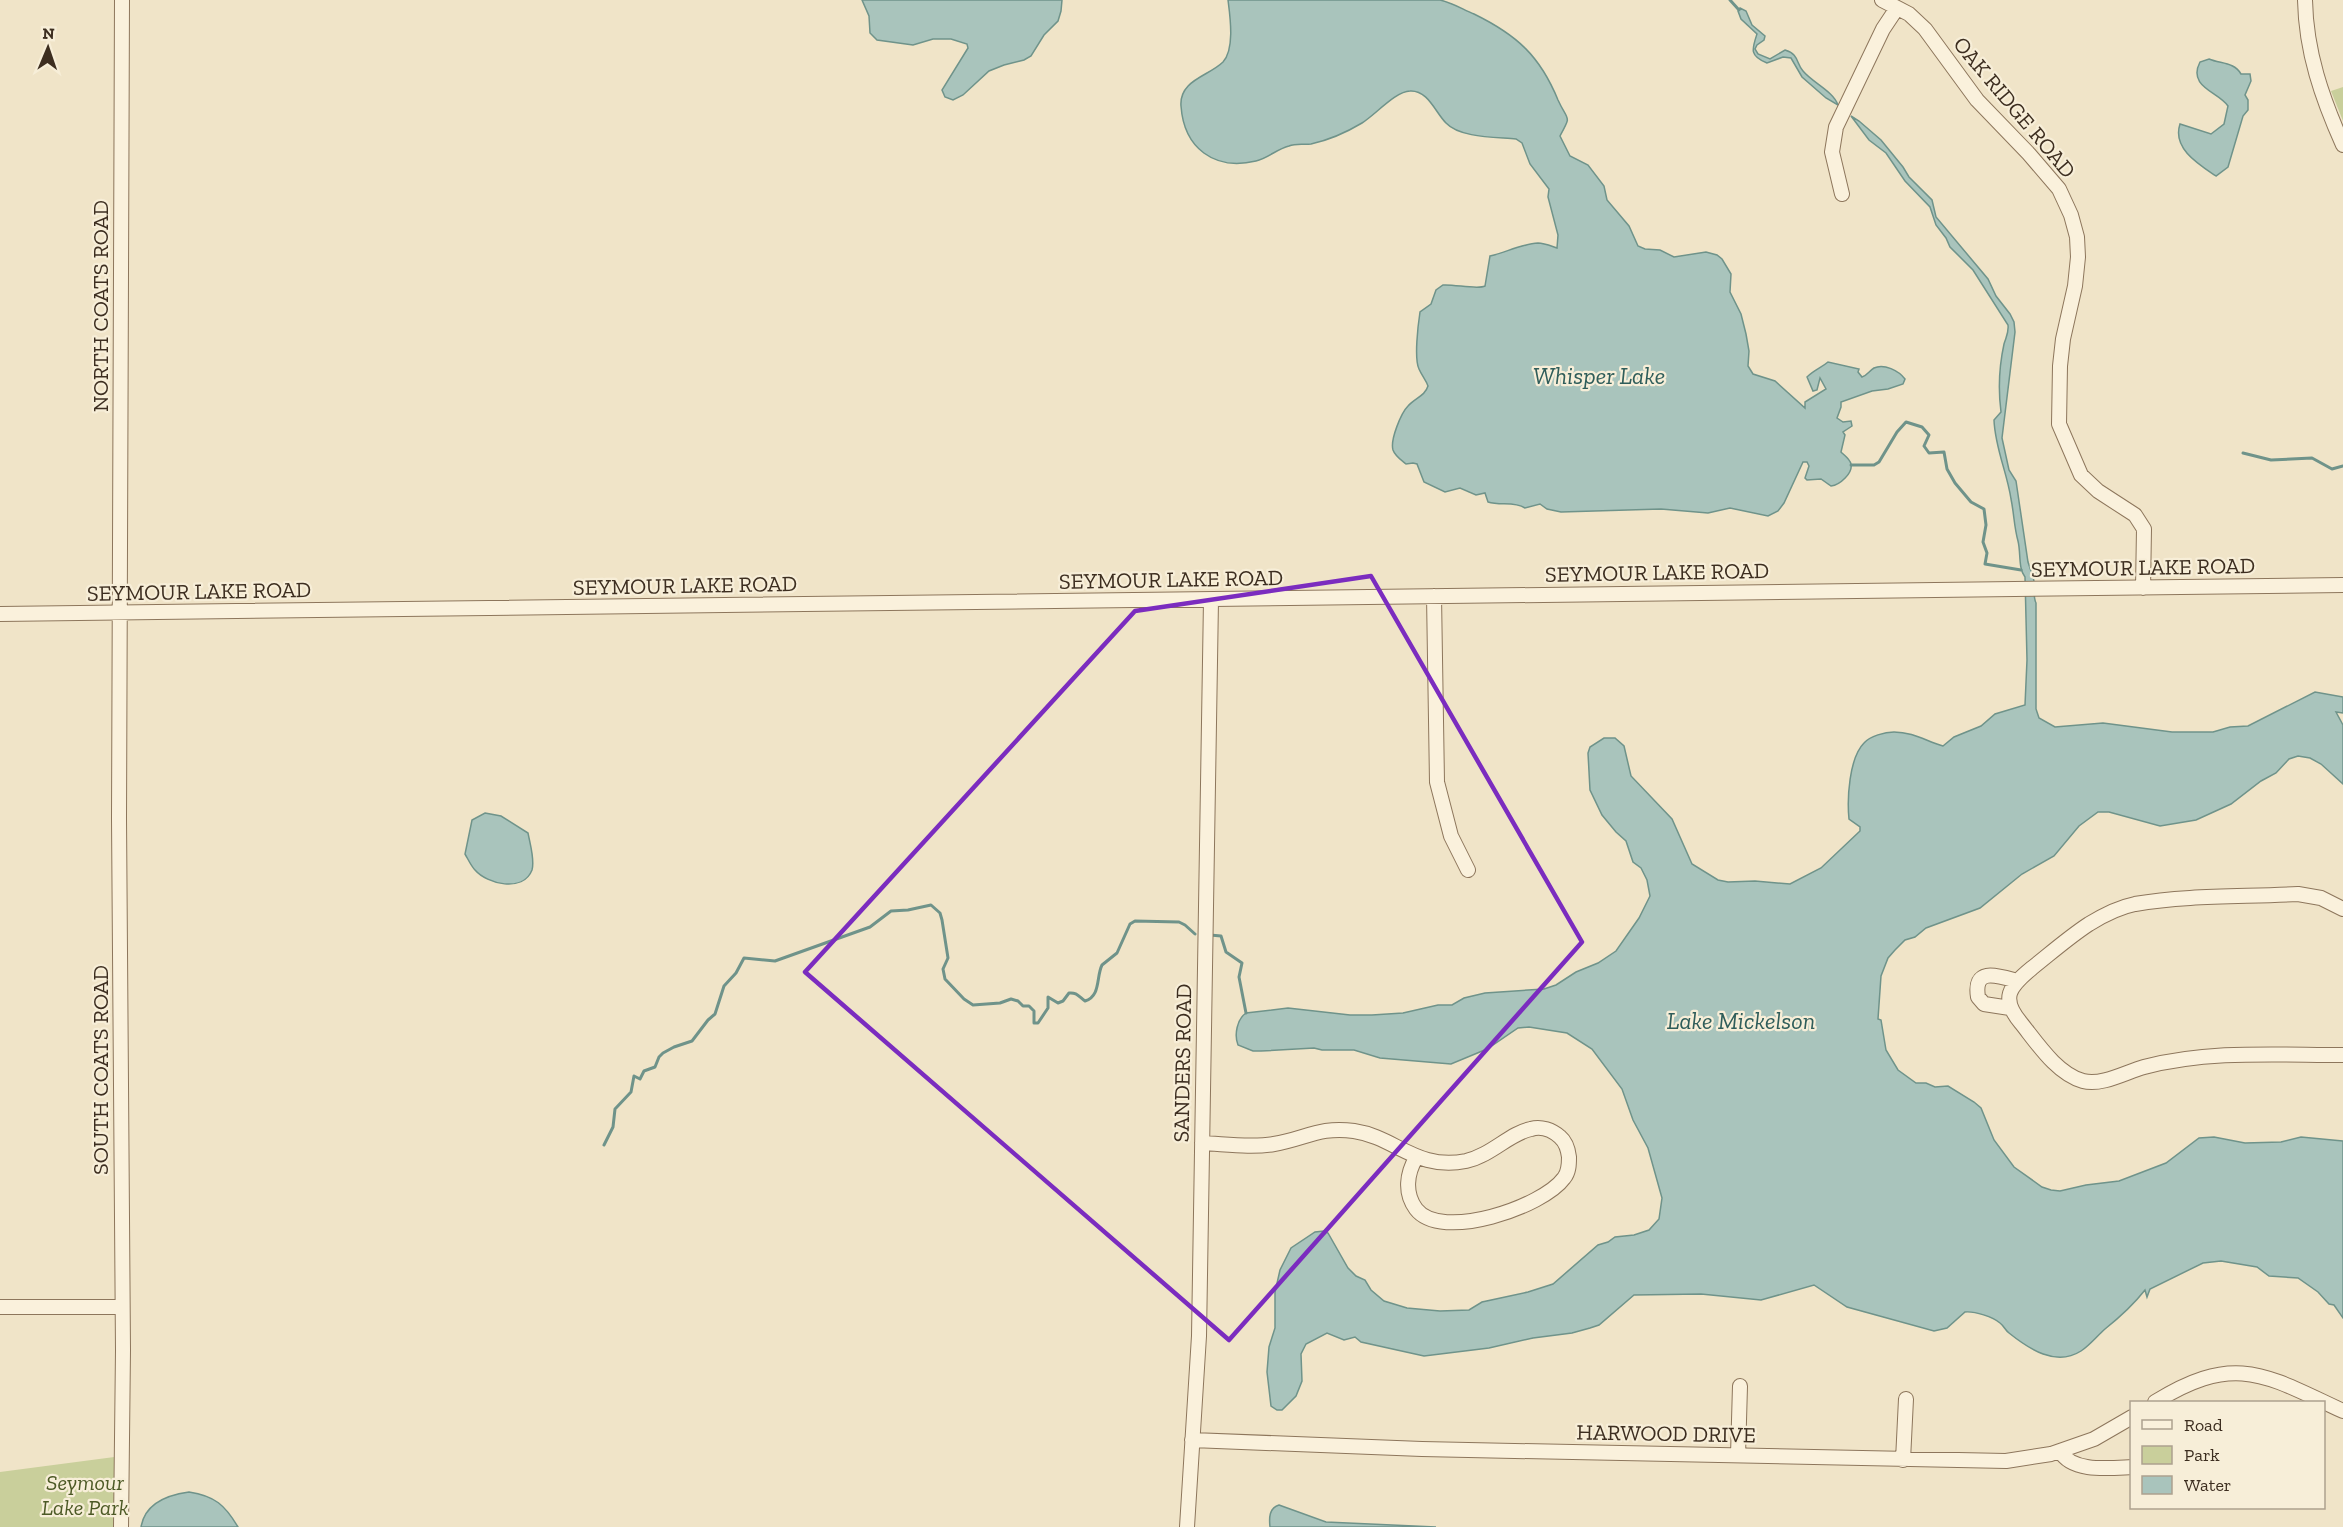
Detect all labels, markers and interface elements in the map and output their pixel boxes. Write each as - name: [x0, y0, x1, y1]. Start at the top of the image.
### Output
- north arrow: [18, 18, 78, 78]
- text: N: [42, 24, 55, 43]
- street label: OAK RIDGE ROAD: [1948, 31, 2082, 184]
- street label: NORTH COATS ROAD: [87, 200, 114, 412]
- water label: Whisper Lake: [1533, 361, 1665, 390]
- street label: SEYMOUR LAKE ROAD: [2031, 552, 2255, 583]
- street label: SEYMOUR LAKE ROAD: [1545, 557, 1769, 588]
- street label: SEYMOUR LAKE ROAD: [1059, 564, 1283, 595]
- street label: SEYMOUR LAKE ROAD: [573, 570, 797, 601]
- street label: SEYMOUR LAKE ROAD: [87, 576, 311, 607]
- street label: SOUTH COATS ROAD: [87, 965, 114, 1175]
- street label: SANDERS ROAD: [1168, 983, 1197, 1143]
- water label: Lake Mickelson: [1667, 1006, 1815, 1035]
- legend: [2130, 1401, 2325, 1509]
- text: Road: [2184, 1414, 2223, 1436]
- street label: HARWOOD DRIVE: [1576, 1418, 1756, 1449]
- text: Park: [2184, 1444, 2220, 1466]
- park label: Seymour Lake Park: [41, 1469, 129, 1521]
- text: Water: [2184, 1474, 2231, 1496]

